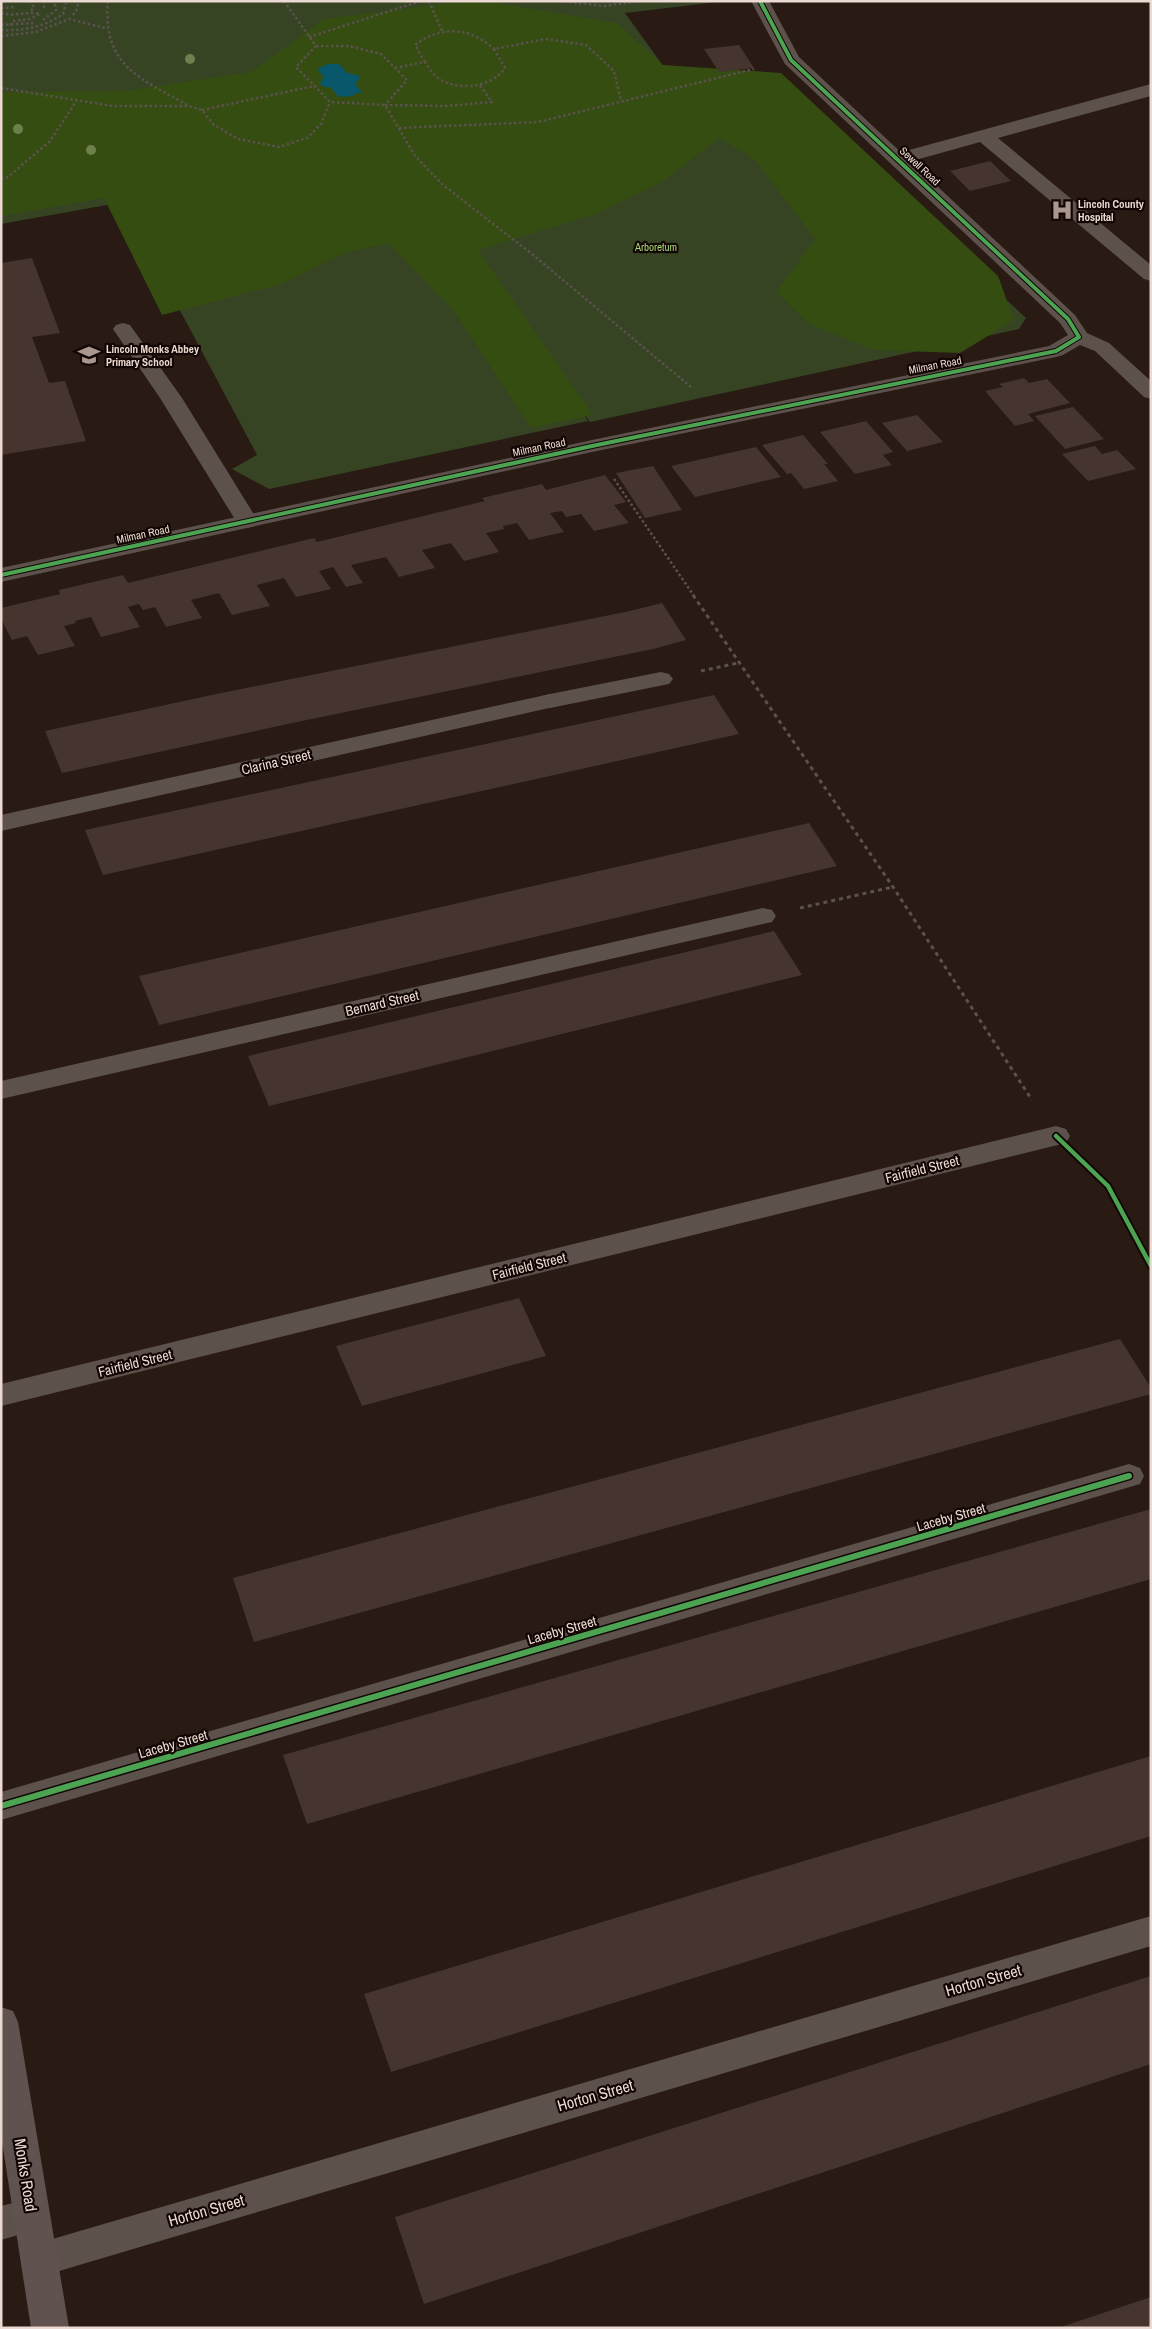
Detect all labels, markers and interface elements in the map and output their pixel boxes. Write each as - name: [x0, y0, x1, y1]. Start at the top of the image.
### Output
- street label: Sewell Road: [897, 144, 943, 188]
- hospital icon: Lincoln County Hospital: [1049, 197, 1075, 223]
- place label: Lincoln County Hospital: [1078, 197, 1144, 224]
- park label: Arboretum: [634, 240, 677, 254]
- school or university icon: Lincoln Monks Abbey Primary School: [76, 342, 102, 368]
- place label: Lincoln Monks Abbey Primary School: [106, 342, 199, 369]
- street label: Milman Road: [907, 353, 963, 377]
- street label: Milman Road: [511, 435, 567, 459]
- street label: Milman Road: [115, 522, 171, 546]
- street label: Clarina Street: [239, 745, 313, 779]
- street label: Bernard Street: [344, 986, 420, 1020]
- street label: Fairfield Street: [883, 1151, 961, 1187]
- street label: Fairfield Street: [490, 1248, 568, 1284]
- street label: Fairfield Street: [96, 1345, 174, 1381]
- street label: Laceby Street: [914, 1499, 988, 1535]
- street label: Laceby Street: [525, 1612, 599, 1648]
- street label: Laceby Street: [136, 1726, 210, 1762]
- street label: Horton Street: [942, 1959, 1024, 2001]
- street label: Horton Street: [554, 2074, 636, 2116]
- street label: Monks Road: [9, 2137, 43, 2213]
- street label: Horton Street: [165, 2189, 247, 2231]

